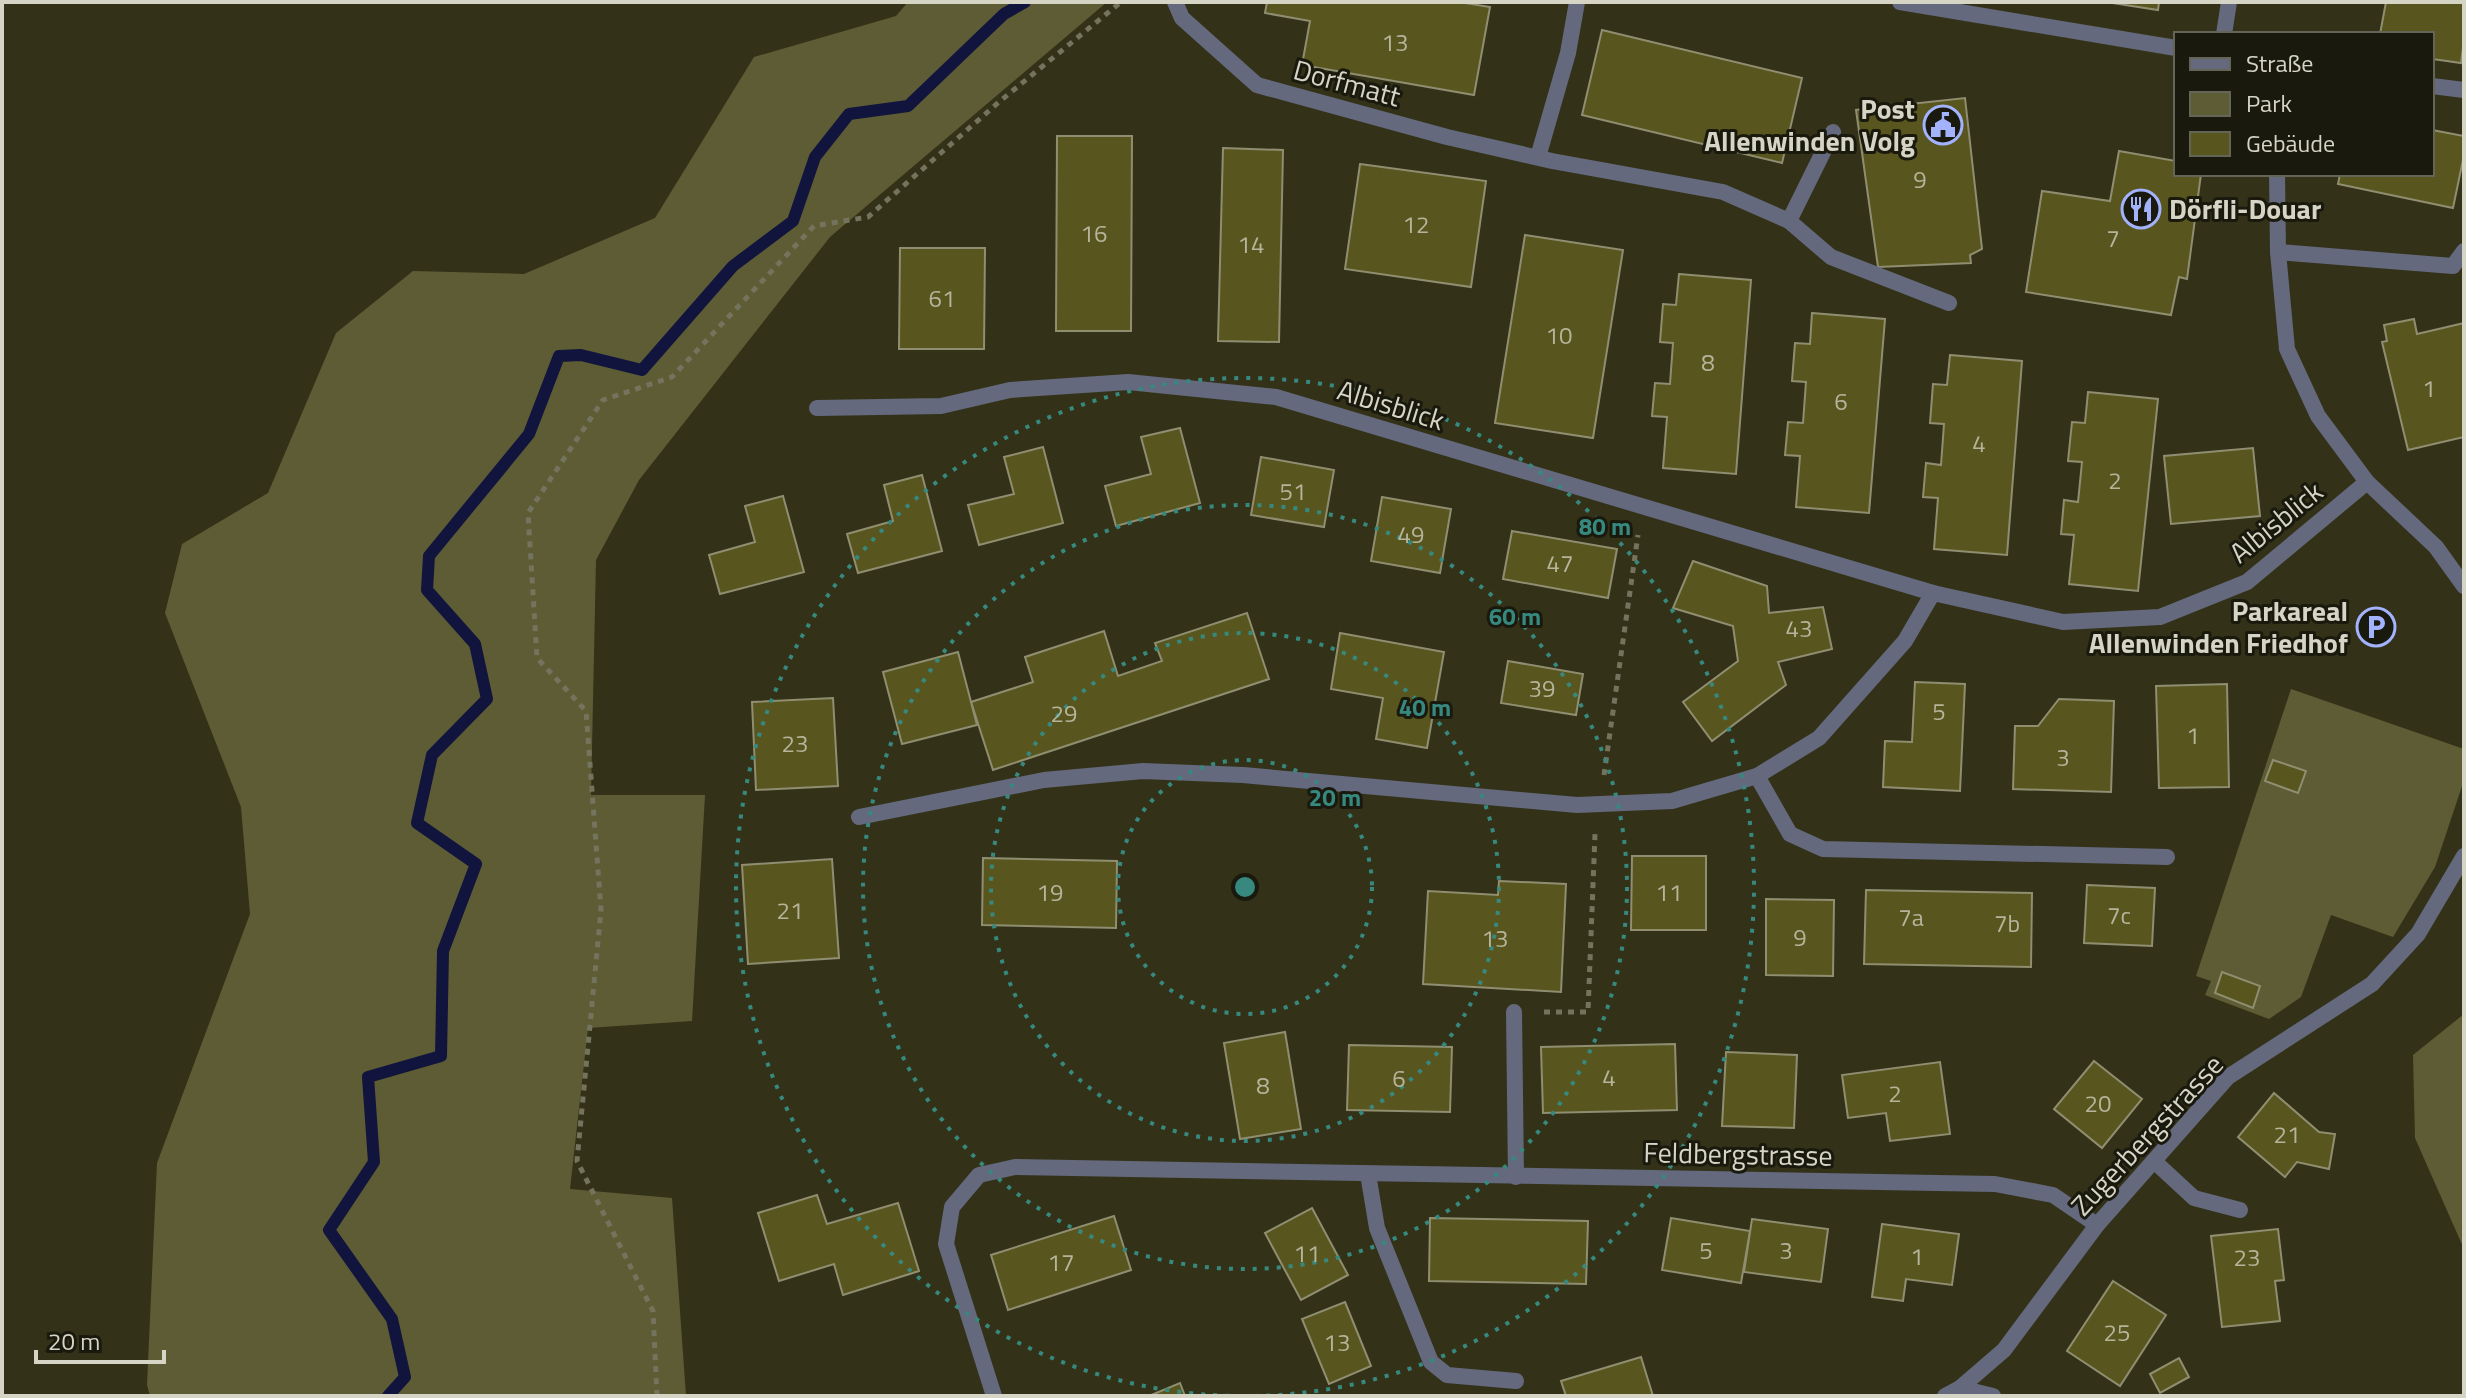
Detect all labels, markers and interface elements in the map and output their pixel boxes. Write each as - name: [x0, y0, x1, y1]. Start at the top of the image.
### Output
- house number: 13: [1382, 24, 1408, 60]
- legend: [2174, 32, 2434, 176]
- text: Straße: [2246, 45, 2313, 81]
- street label: Dorfmatt: [1289, 48, 1405, 117]
- text: Park: [2246, 85, 2292, 121]
- place label: Post Allenwinden Volg: [1704, 87, 1915, 162]
- public building icon: Post Allenwinden Volg: [1922, 104, 1964, 146]
- text: Gebäude: [2246, 125, 2335, 161]
- house number: 9: [1913, 161, 1927, 197]
- place label: Dörfli-Douar: [2169, 187, 2321, 230]
- restaurant icon: Dörfli-Douar: [2120, 188, 2162, 230]
- house number: 12: [1403, 206, 1429, 242]
- house number: 16: [1081, 215, 1107, 251]
- house number: 7: [2106, 220, 2120, 256]
- house number: 14: [1238, 226, 1264, 262]
- house number: 61: [929, 280, 955, 316]
- house number: 10: [1546, 317, 1572, 353]
- house number: 8: [1701, 344, 1715, 380]
- street label: Albisblick: [1332, 368, 1450, 441]
- house number: 1: [2422, 370, 2436, 406]
- house number: 6: [1834, 383, 1848, 419]
- house number: 4: [1972, 425, 1986, 461]
- house number: 2: [2108, 462, 2122, 498]
- street label: Albisblick: [2219, 470, 2332, 573]
- house number: 51: [1280, 473, 1306, 509]
- text: 80 m: [1579, 508, 1631, 544]
- house number: 49: [1398, 516, 1424, 552]
- house number: 47: [1547, 545, 1573, 581]
- place label: Parkareal Allenwinden Friedhof: [2089, 589, 2348, 664]
- text: 60 m: [1489, 598, 1541, 634]
- parking icon: Parkareal Allenwinden Friedhof: [2355, 606, 2397, 648]
- house number: 43: [1786, 610, 1812, 646]
- house number: 39: [1529, 670, 1555, 706]
- text: 40 m: [1399, 689, 1451, 725]
- house number: 5: [1932, 693, 1946, 729]
- house number: 29: [1051, 695, 1077, 731]
- house number: 1: [2186, 717, 2200, 753]
- house number: 23: [782, 725, 808, 761]
- house number: 3: [2056, 739, 2070, 775]
- text: 20 m: [1309, 779, 1361, 815]
- centre of rings: [1231, 873, 1259, 901]
- house number: 19: [1037, 874, 1063, 910]
- house number: 11: [1656, 874, 1682, 910]
- house number: 21: [777, 892, 803, 928]
- house number: 7c: [2107, 897, 2131, 933]
- house number: 7a: [1898, 899, 1924, 935]
- house number: 7b: [1994, 905, 2020, 941]
- house number: 9: [1793, 919, 1807, 955]
- house number: 13: [1482, 920, 1508, 956]
- street label: Zugerbergstrasse: [2060, 1044, 2233, 1225]
- house number: 4: [1602, 1059, 1616, 1095]
- house number: 6: [1392, 1060, 1406, 1096]
- house number: 8: [1256, 1067, 1270, 1103]
- house number: 2: [1888, 1075, 1902, 1111]
- house number: 20: [2085, 1085, 2111, 1121]
- house number: 21: [2274, 1116, 2300, 1152]
- street label: Feldbergstrasse: [1643, 1130, 1833, 1177]
- house number: 5: [1699, 1232, 1713, 1268]
- house number: 3: [1779, 1232, 1793, 1268]
- house number: 11: [1294, 1235, 1320, 1271]
- house number: 1: [1910, 1238, 1924, 1274]
- house number: 23: [2234, 1239, 2260, 1275]
- house number: 17: [1048, 1244, 1074, 1280]
- scale bar: [36, 1314, 164, 1364]
- house number: 25: [2104, 1314, 2130, 1350]
- text: 20 m: [48, 1323, 100, 1359]
- house number: 13: [1324, 1324, 1350, 1360]

